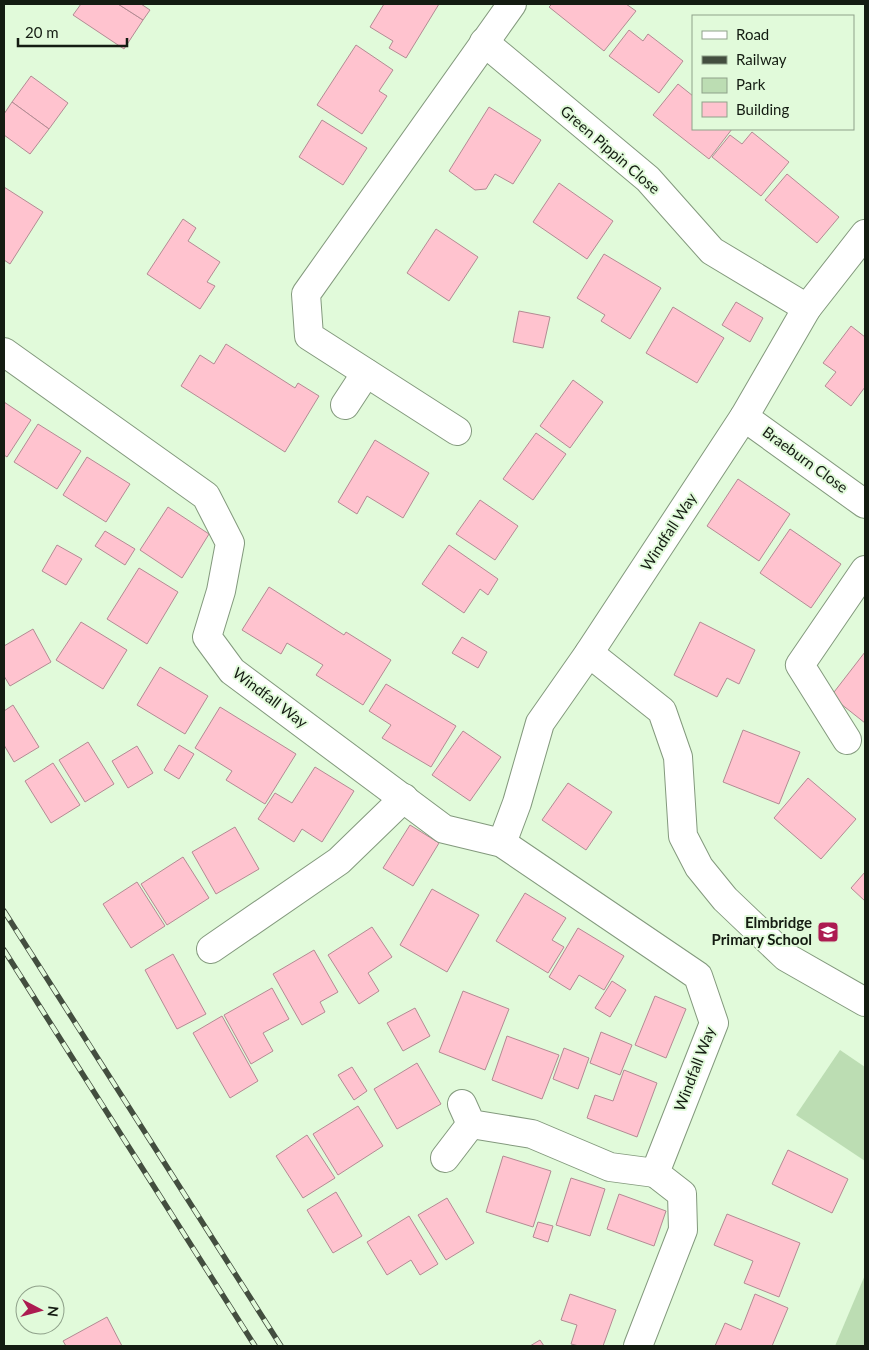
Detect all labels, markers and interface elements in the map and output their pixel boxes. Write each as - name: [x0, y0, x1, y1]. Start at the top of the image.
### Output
- scale bar: [18, 15, 126, 47]
- legend: [692, 15, 854, 130]
- text: 20 m: [25, 23, 59, 41]
- text: Road: [736, 25, 769, 43]
- text: Railway: [736, 50, 787, 68]
- text: Park: [736, 75, 766, 93]
- text: Building: [736, 100, 789, 118]
- street label: Green Pippin Close: [557, 101, 664, 197]
- street label: Braeburn Close: [759, 422, 852, 496]
- street label: Windfall Way: [636, 489, 700, 574]
- street label: Windfall Way: [230, 663, 312, 731]
- place label: Elmbridge Primary School: [712, 913, 812, 948]
- school or university icon: Elmbridge Primary School: [816, 920, 840, 944]
- street label: Windfall Way: [670, 1024, 718, 1113]
- north arrow: [15, 1285, 65, 1335]
- text: N: [44, 1305, 62, 1318]

